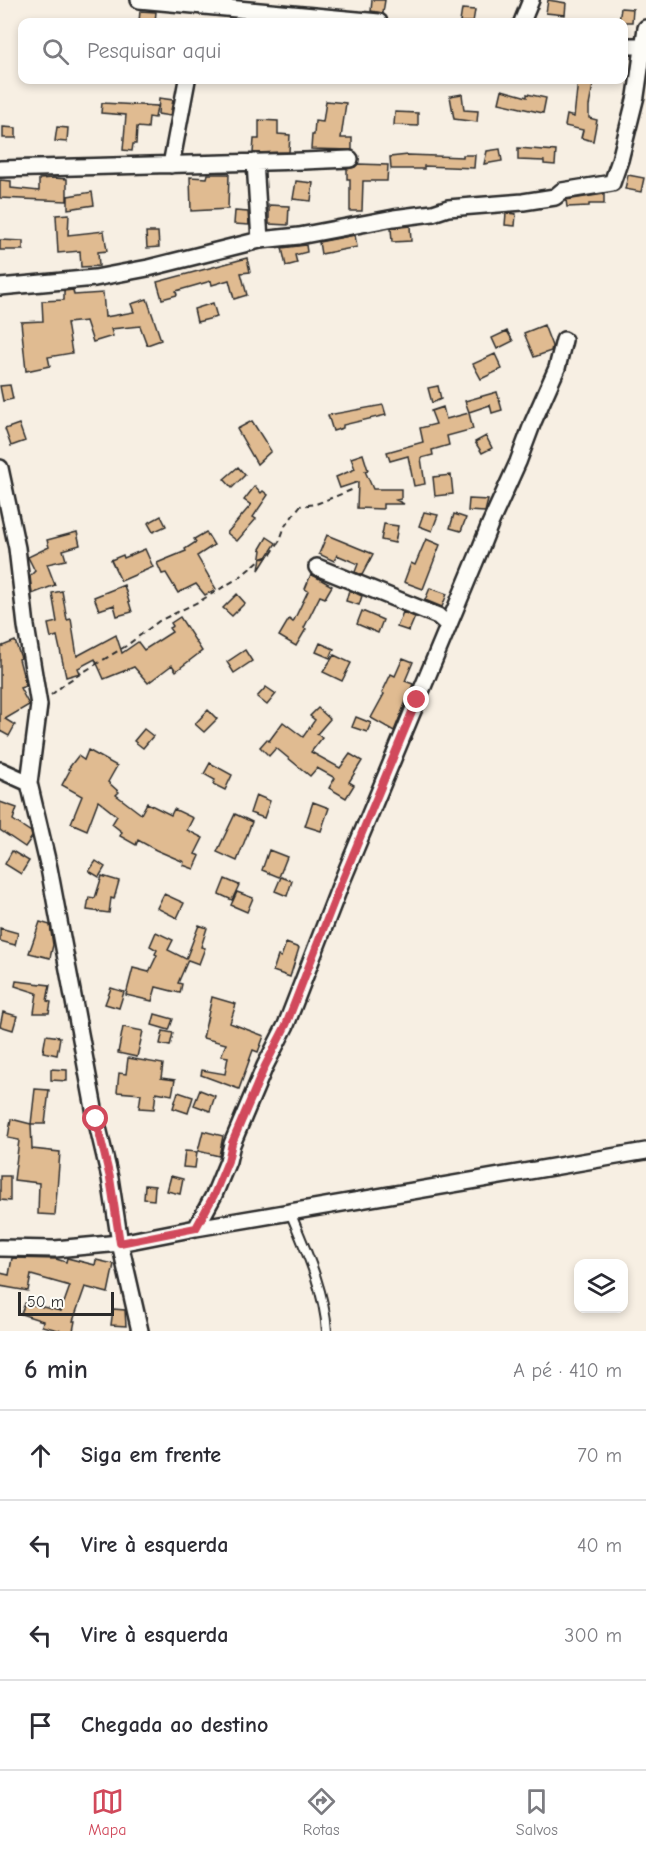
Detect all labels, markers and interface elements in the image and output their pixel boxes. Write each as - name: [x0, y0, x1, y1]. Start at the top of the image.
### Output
- search box: [18, 18, 628, 84]
- icon: search: [39, 35, 72, 68]
- text: Pesquisar aqui: [87, 38, 222, 64]
- route end: [403, 686, 429, 712]
- route start: [82, 1105, 108, 1131]
- map controls: [574, 1259, 628, 1313]
- button: layers: [574, 1259, 628, 1313]
- scale bar: [18, 1289, 114, 1316]
- text: 50 m: [27, 1293, 64, 1311]
- text: 6 min: [24, 1355, 88, 1385]
- text: A pé · 410 m: [513, 1359, 622, 1382]
- icon: ahead: [24, 1439, 57, 1472]
- text: Siga em frente: [81, 1442, 221, 1468]
- text: 70 m: [577, 1444, 622, 1467]
- icon: left: [24, 1529, 57, 1562]
- text: Vire à esquerda: [81, 1532, 229, 1558]
- text: 40 m: [577, 1534, 622, 1557]
- icon: left: [24, 1619, 57, 1652]
- text: Vire à esquerda: [81, 1622, 229, 1648]
- text: 300 m: [564, 1624, 622, 1647]
- icon: arrive: [24, 1709, 57, 1742]
- text: Chegada ao destino: [81, 1712, 268, 1738]
- tab: Mapa: [88, 1785, 127, 1839]
- tab: Rotas: [303, 1785, 340, 1839]
- tab: Salvos: [516, 1785, 558, 1839]

